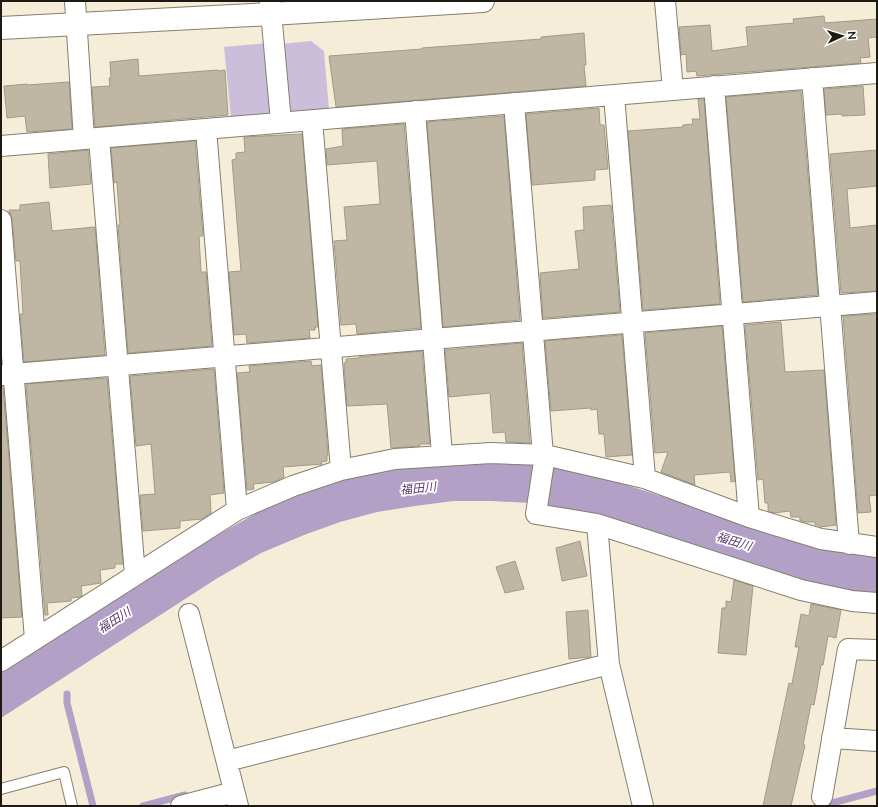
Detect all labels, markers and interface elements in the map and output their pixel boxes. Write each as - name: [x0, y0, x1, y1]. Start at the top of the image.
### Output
- north arrow: [822, 16, 862, 56]
- text: N: [845, 31, 859, 40]
- water label: 福田川: [399, 478, 439, 497]
- water label: 福田川: [715, 529, 755, 554]
- water label: 福田川: [95, 603, 135, 636]

